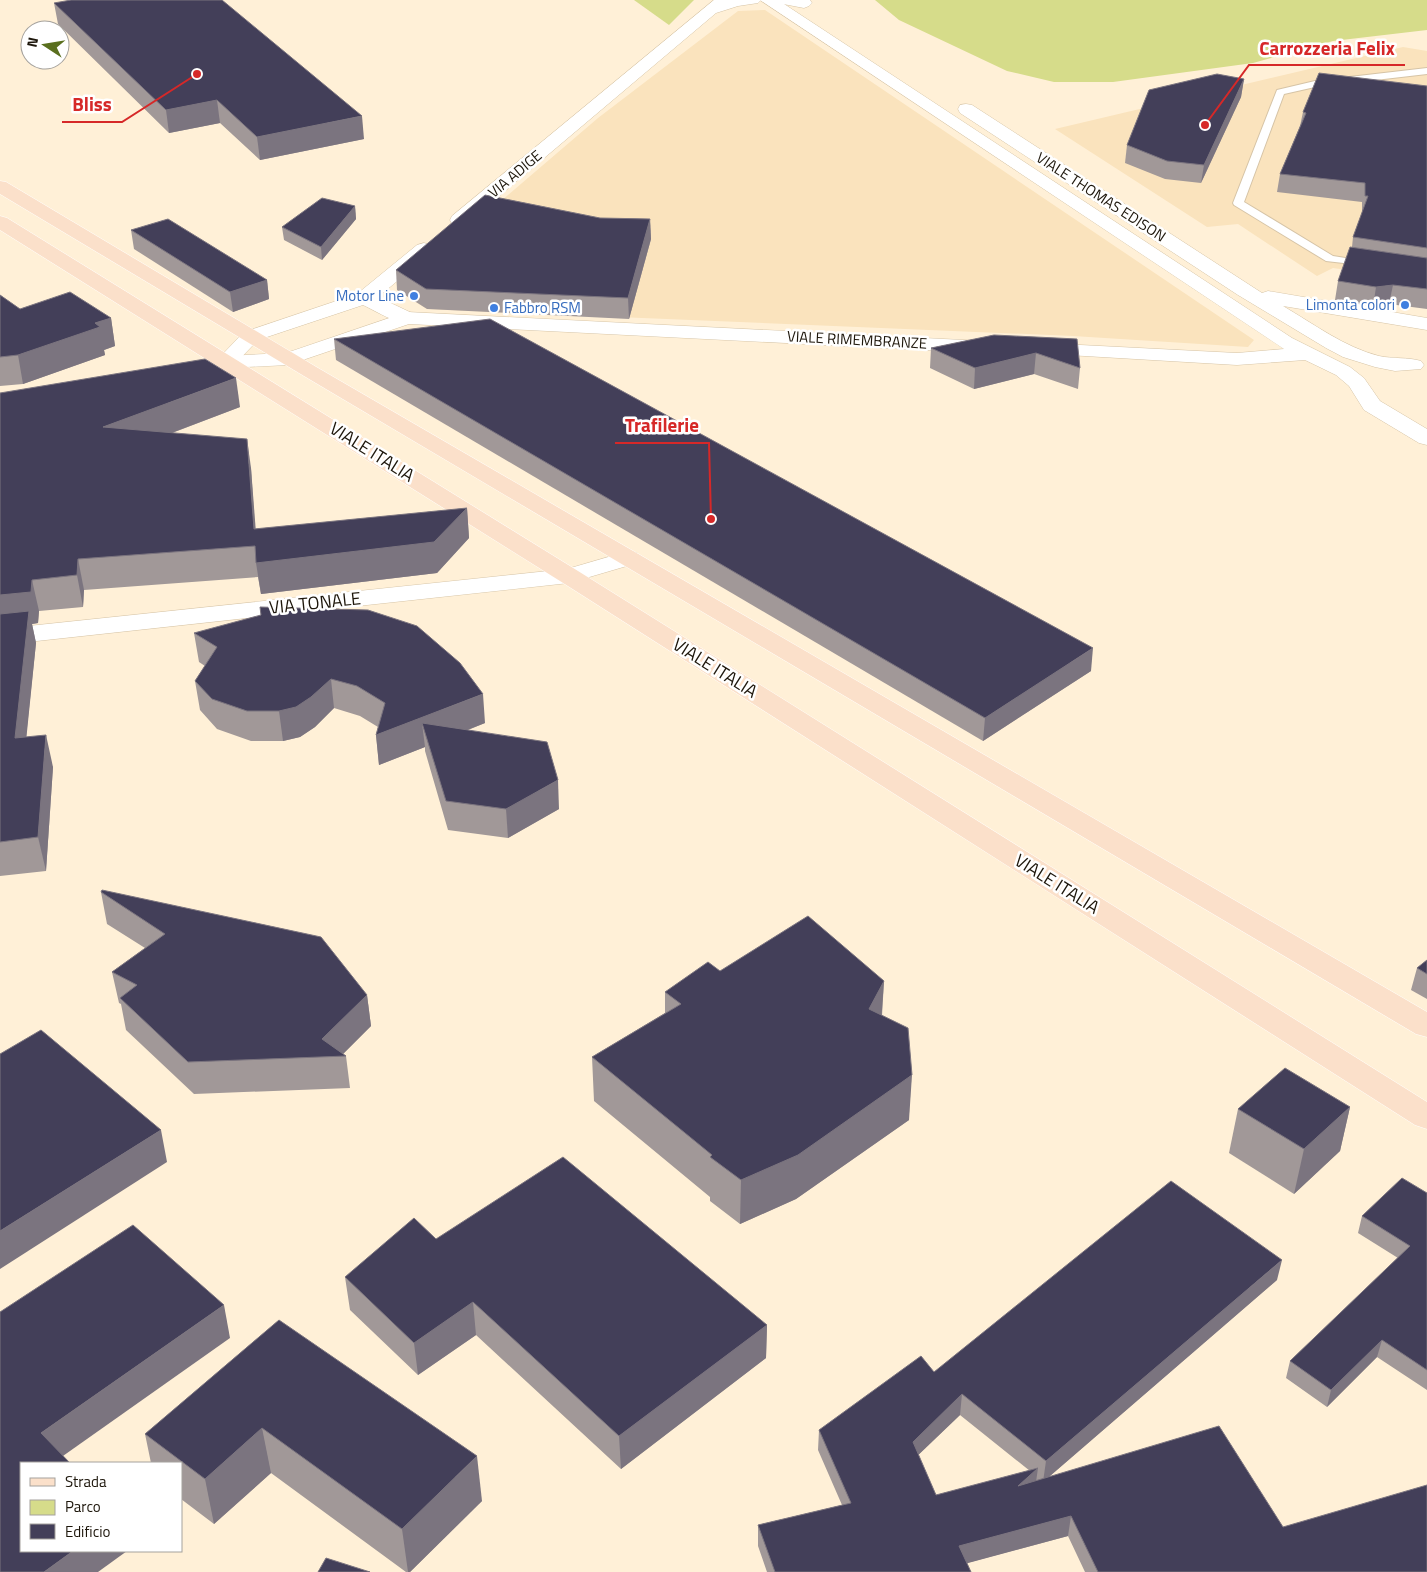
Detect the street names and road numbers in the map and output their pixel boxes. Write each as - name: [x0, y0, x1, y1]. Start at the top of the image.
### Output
- street label: VIA ADIGE: [483, 144, 547, 203]
- street label: VIALE THOMAS EDISON: [1032, 146, 1171, 247]
- street label: VIALE RIMEMBRANZE: [786, 324, 928, 355]
- street label: VIALE ITALIA: [325, 415, 420, 489]
- street label: VIA TONALE: [268, 584, 362, 621]
- street label: VIALE ITALIA: [668, 631, 763, 705]
- street label: VIALE ITALIA: [1010, 847, 1105, 921]

